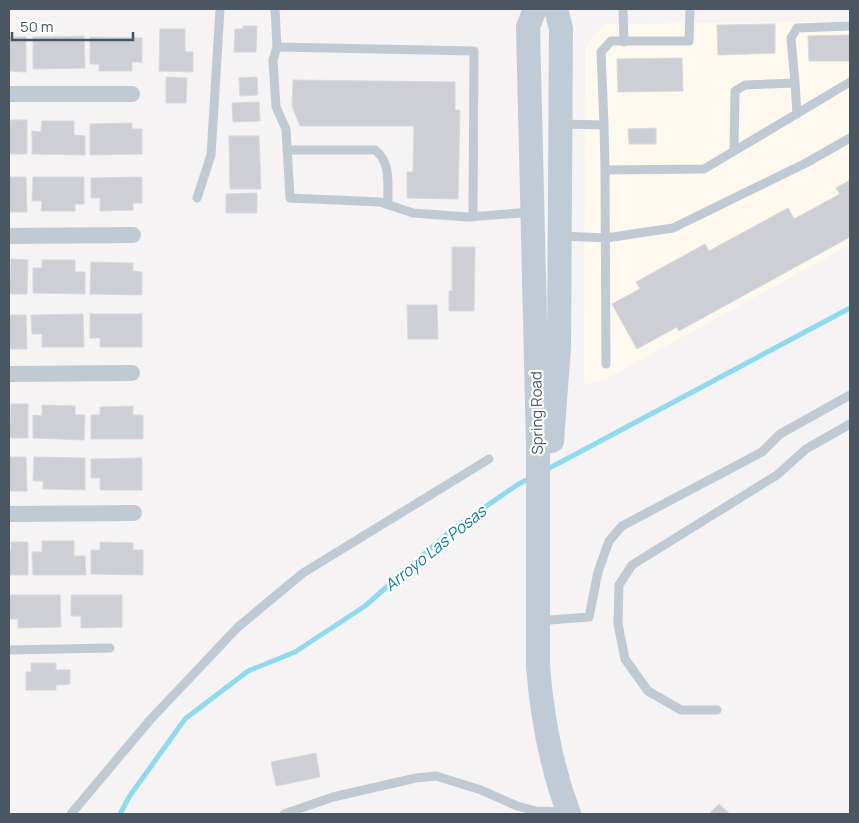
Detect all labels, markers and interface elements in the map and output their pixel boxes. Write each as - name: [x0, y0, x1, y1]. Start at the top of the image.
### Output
- scale bar: [12, 10, 134, 42]
- text: 50 m: [20, 16, 54, 37]
- street label: Spring Road: [525, 371, 548, 455]
- water label: Arroyo Las Posas: [380, 499, 492, 596]

